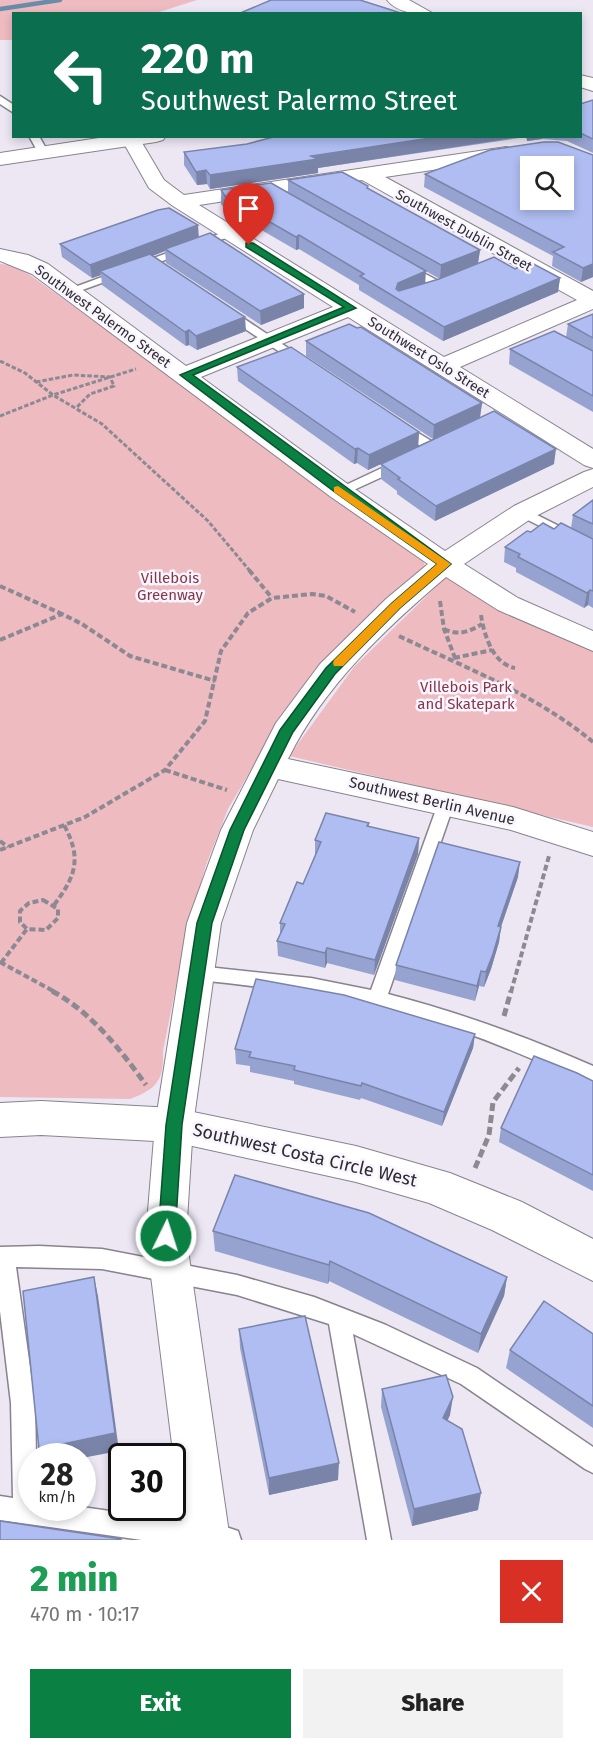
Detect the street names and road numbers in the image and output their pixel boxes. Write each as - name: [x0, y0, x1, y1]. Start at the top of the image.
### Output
- street label: Southwest Dublin Street: [392, 186, 536, 276]
- street label: Southwest Palermo Street: [31, 261, 175, 372]
- street label: Southwest Oslo Street: [365, 313, 494, 402]
- street label: Southwest Berlin Avenue: [347, 773, 517, 829]
- street label: Southwest Costa Circle West: [191, 1119, 420, 1192]

